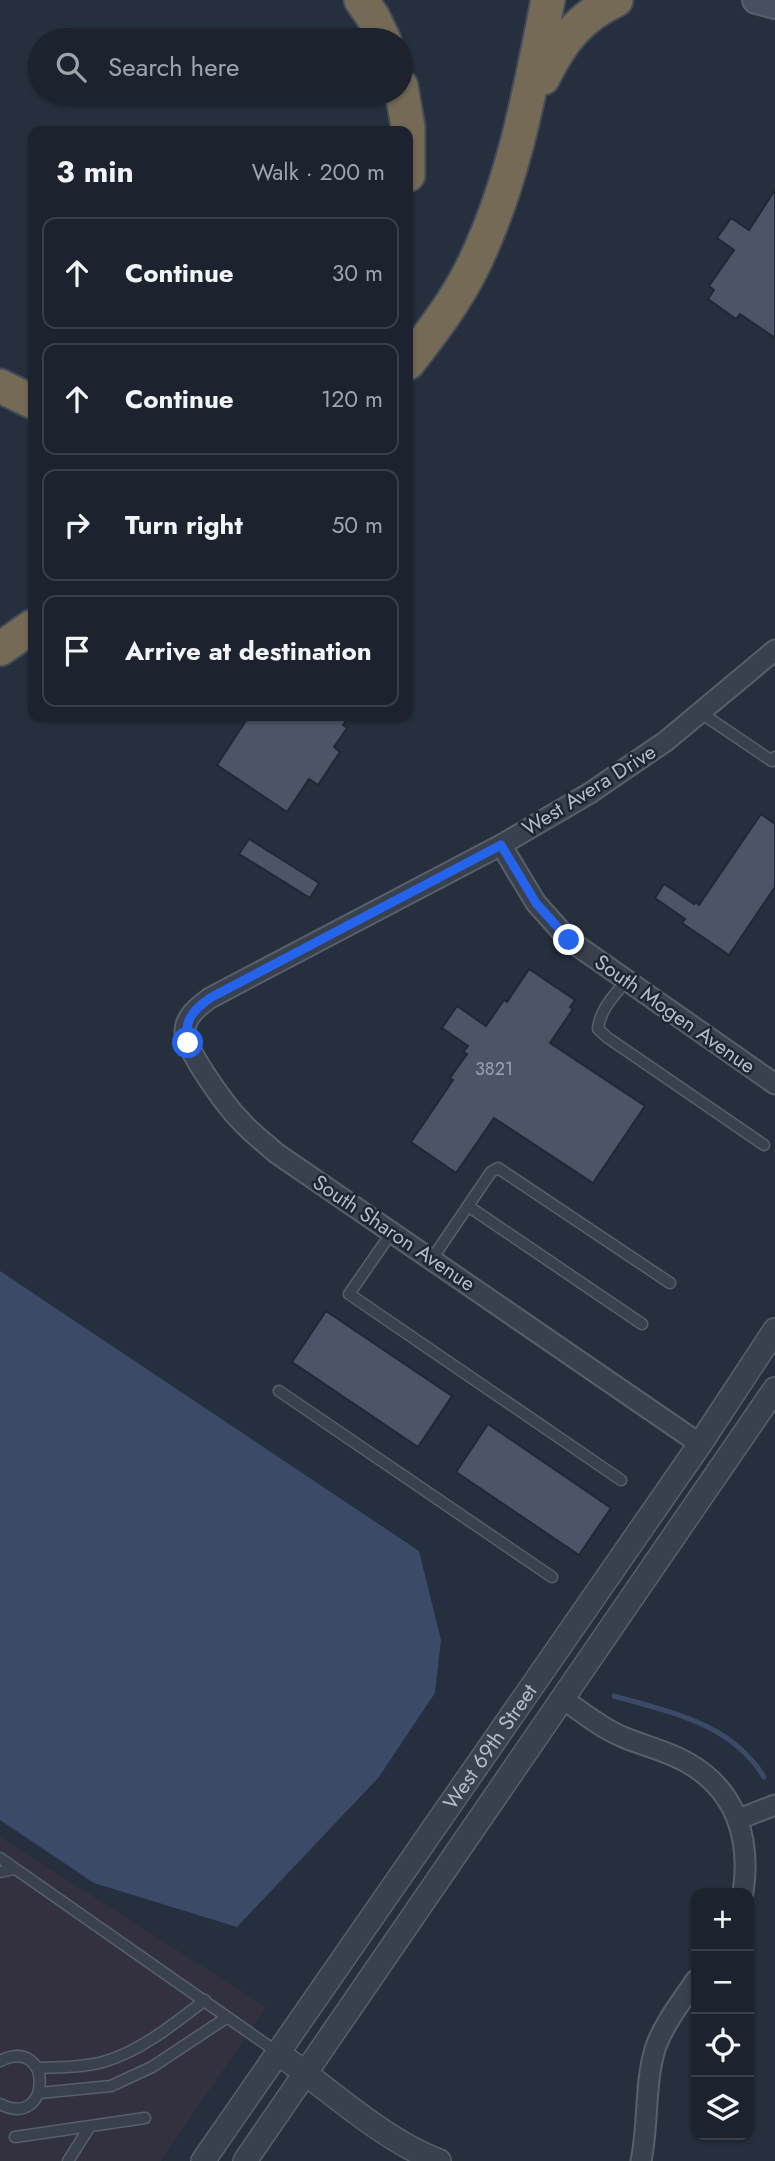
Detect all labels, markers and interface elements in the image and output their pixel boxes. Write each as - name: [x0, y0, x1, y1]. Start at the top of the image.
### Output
- search box: [28, 28, 413, 105]
- icon: search: [52, 48, 90, 86]
- text: Search here: [108, 48, 240, 86]
- text: 3 min: [56, 150, 134, 193]
- text: Walk · 200 m: [252, 155, 385, 189]
- icon: ahead: [58, 254, 96, 292]
- text: Continue: [125, 254, 234, 292]
- text: 30 m: [332, 256, 383, 290]
- icon: ahead: [58, 380, 96, 418]
- text: Continue: [125, 380, 234, 418]
- text: 120 m: [321, 382, 383, 416]
- icon: right: [58, 506, 96, 544]
- text: Turn right: [125, 506, 243, 544]
- text: 50 m: [331, 508, 383, 542]
- icon: arrive: [58, 632, 96, 670]
- text: Arrive at destination: [125, 632, 372, 670]
- street label: West Avera Drive: [516, 737, 662, 843]
- route end: [553, 924, 584, 955]
- street label: South Mogen Avenue: [588, 947, 762, 1081]
- route start: [172, 1027, 203, 1058]
- house number: 3821: [475, 1056, 513, 1082]
- street label: South Sharon Avenue: [307, 1167, 481, 1299]
- street label: West 69th Street: [436, 1678, 544, 1816]
- map controls: [691, 1888, 754, 2140]
- button: +: [691, 1888, 754, 1951]
- button: −: [691, 1951, 754, 2014]
- button: locate: [691, 2014, 754, 2077]
- button: layers: [691, 2077, 754, 2140]

